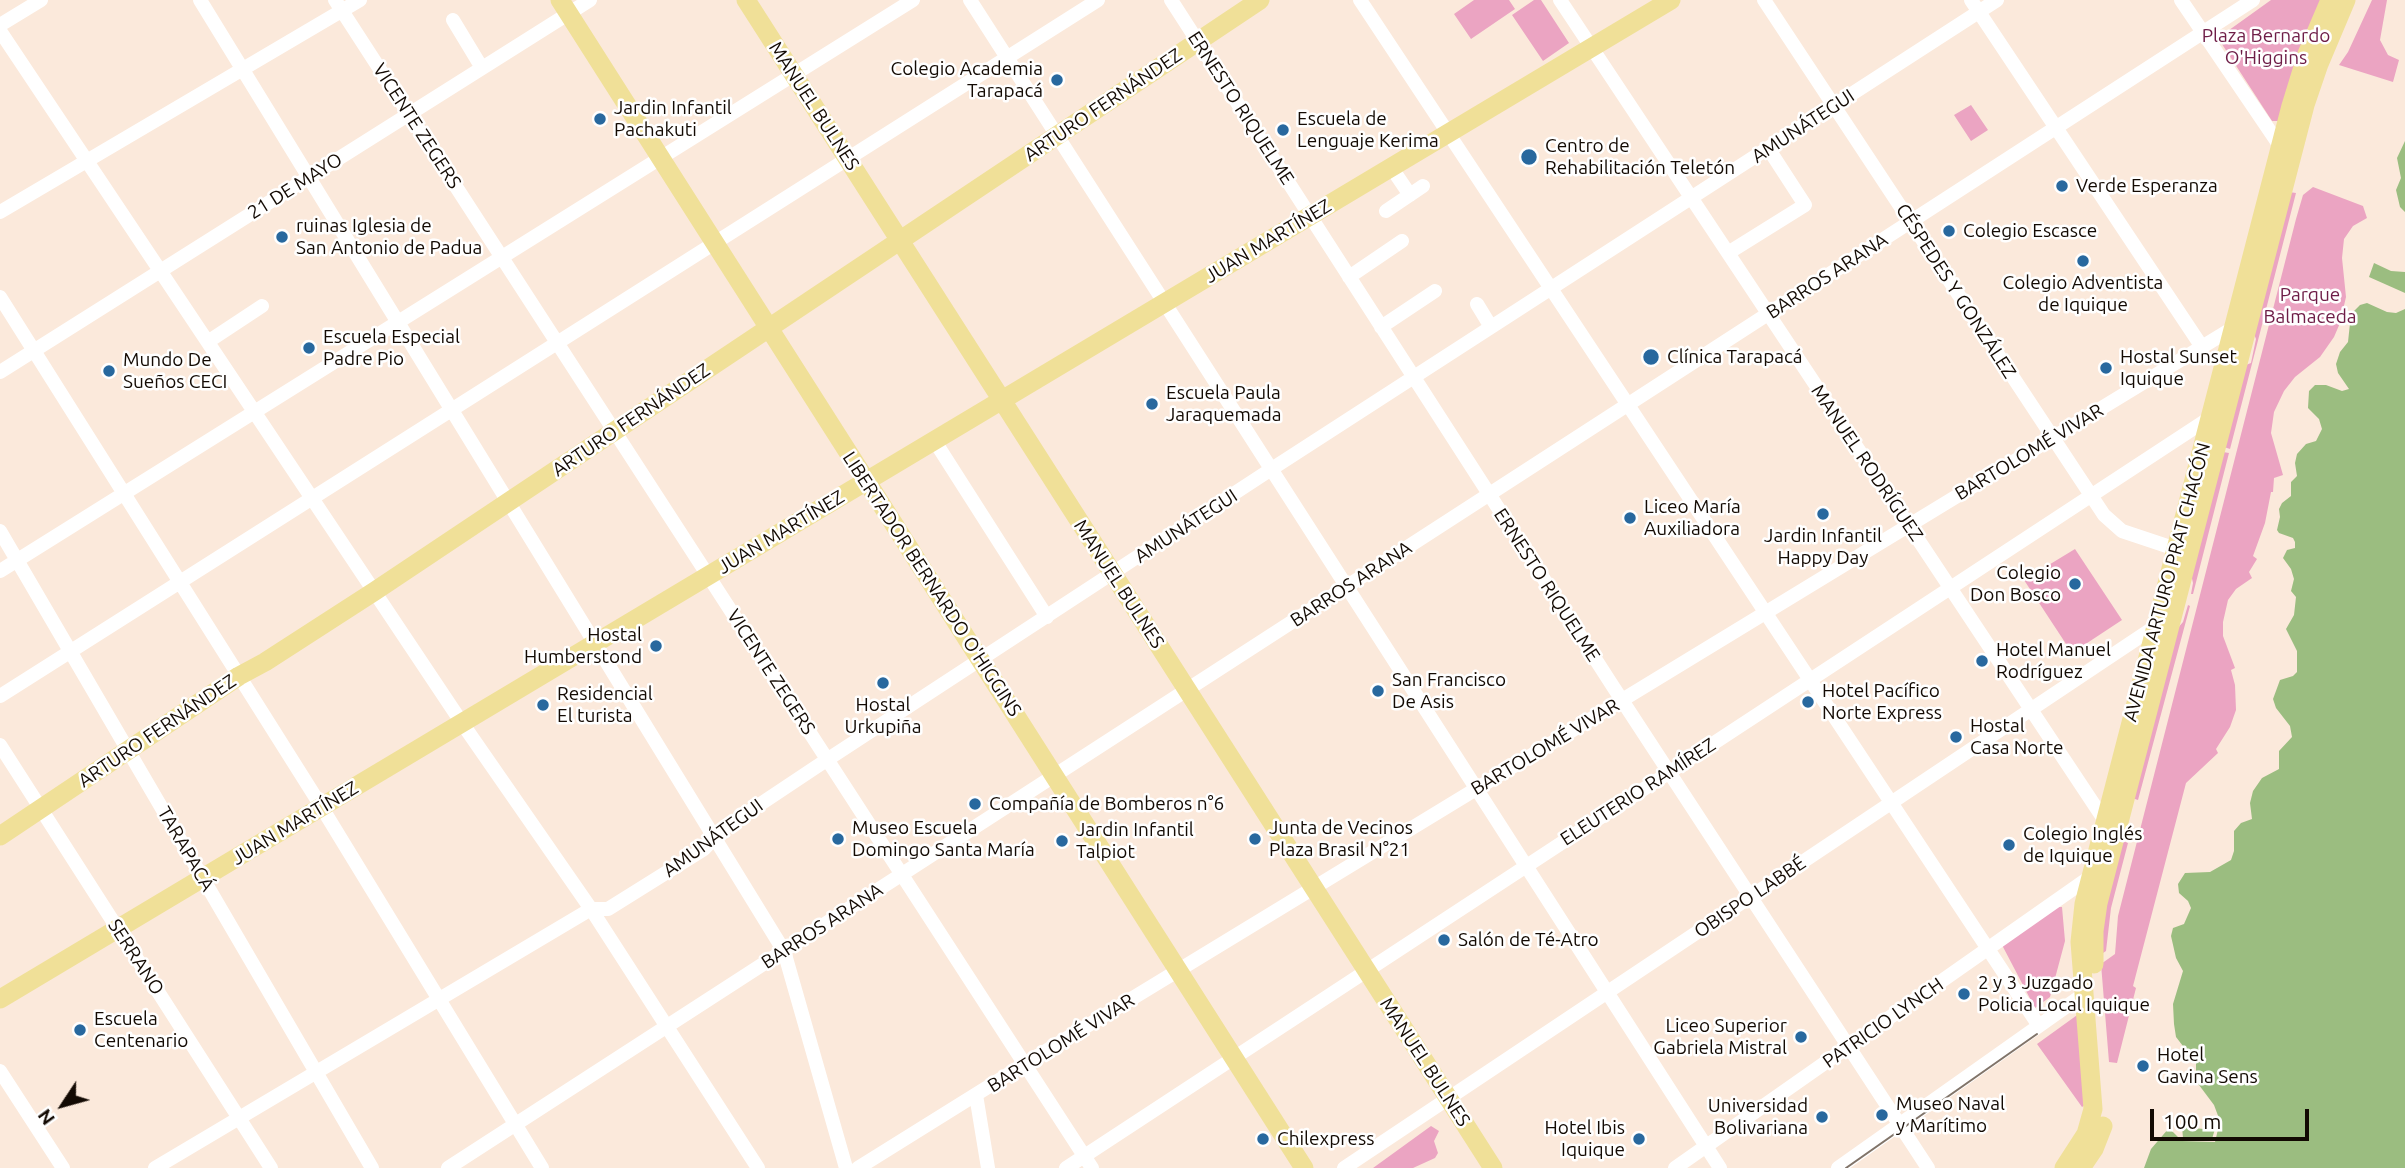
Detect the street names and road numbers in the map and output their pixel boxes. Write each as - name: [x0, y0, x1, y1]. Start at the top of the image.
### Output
- street label: ERNESTO RIQUELME: [1183, 27, 1299, 189]
- street label: MANUEL BULNES: [764, 37, 864, 175]
- street label: ARTURO FERNÁNDEZ: [1020, 44, 1186, 166]
- street label: VICENTE ZEGERS: [368, 59, 466, 193]
- street label: AMUNÁTEGUI: [1747, 84, 1859, 168]
- street label: 21 DE MAYO: [244, 148, 346, 224]
- street label: JUAN MARTÍNEZ: [1201, 194, 1335, 288]
- street label: CÉSPEDES Y GONZÁLEZ: [1891, 199, 2021, 383]
- street label: BARROS ARANA: [1762, 228, 1892, 324]
- street label: ARTURO FERNÁNDEZ: [548, 359, 714, 481]
- street label: MANUEL RODRÍGUEZ: [1806, 380, 1928, 546]
- street label: BARTOLOMÉ VIVAR: [1951, 399, 2107, 505]
- street label: AVENIDA ARTURO PRAT CHACÓN: [2119, 440, 2215, 724]
- street label: LIBERTADOR BERNARDO O'HIGGINS: [838, 447, 1026, 721]
- street label: AMUNÁTEGUI: [1130, 484, 1242, 568]
- street label: JUAN MARTÍNEZ: [714, 485, 848, 579]
- street label: ERNESTO RIQUELME: [1489, 504, 1605, 666]
- street label: MANUEL BULNES: [1069, 515, 1169, 653]
- street label: BARROS ARANA: [1286, 536, 1416, 632]
- street label: VICENTE ZEGERS: [722, 605, 820, 739]
- street label: ARTURO FERNÁNDEZ: [74, 670, 240, 792]
- street label: BARTOLOMÉ VIVAR: [1467, 694, 1623, 800]
- street label: ELEUTERIO RAMÍREZ: [1556, 733, 1720, 851]
- street label: JUAN MARTÍNEZ: [228, 776, 362, 870]
- street label: AMUNÁTEGUI: [659, 794, 767, 882]
- street label: TARAPACÁ: [153, 803, 219, 895]
- street label: OBISPO LABBÉ: [1690, 851, 1810, 943]
- street label: BARROS ARANA: [757, 878, 887, 974]
- street label: SERRANO: [103, 915, 169, 999]
- street label: PATRICIO LYNCH: [1818, 973, 1948, 1073]
- street label: BARTOLOMÉ VIVAR: [983, 989, 1139, 1097]
- street label: MANUEL BULNES: [1375, 993, 1475, 1131]

